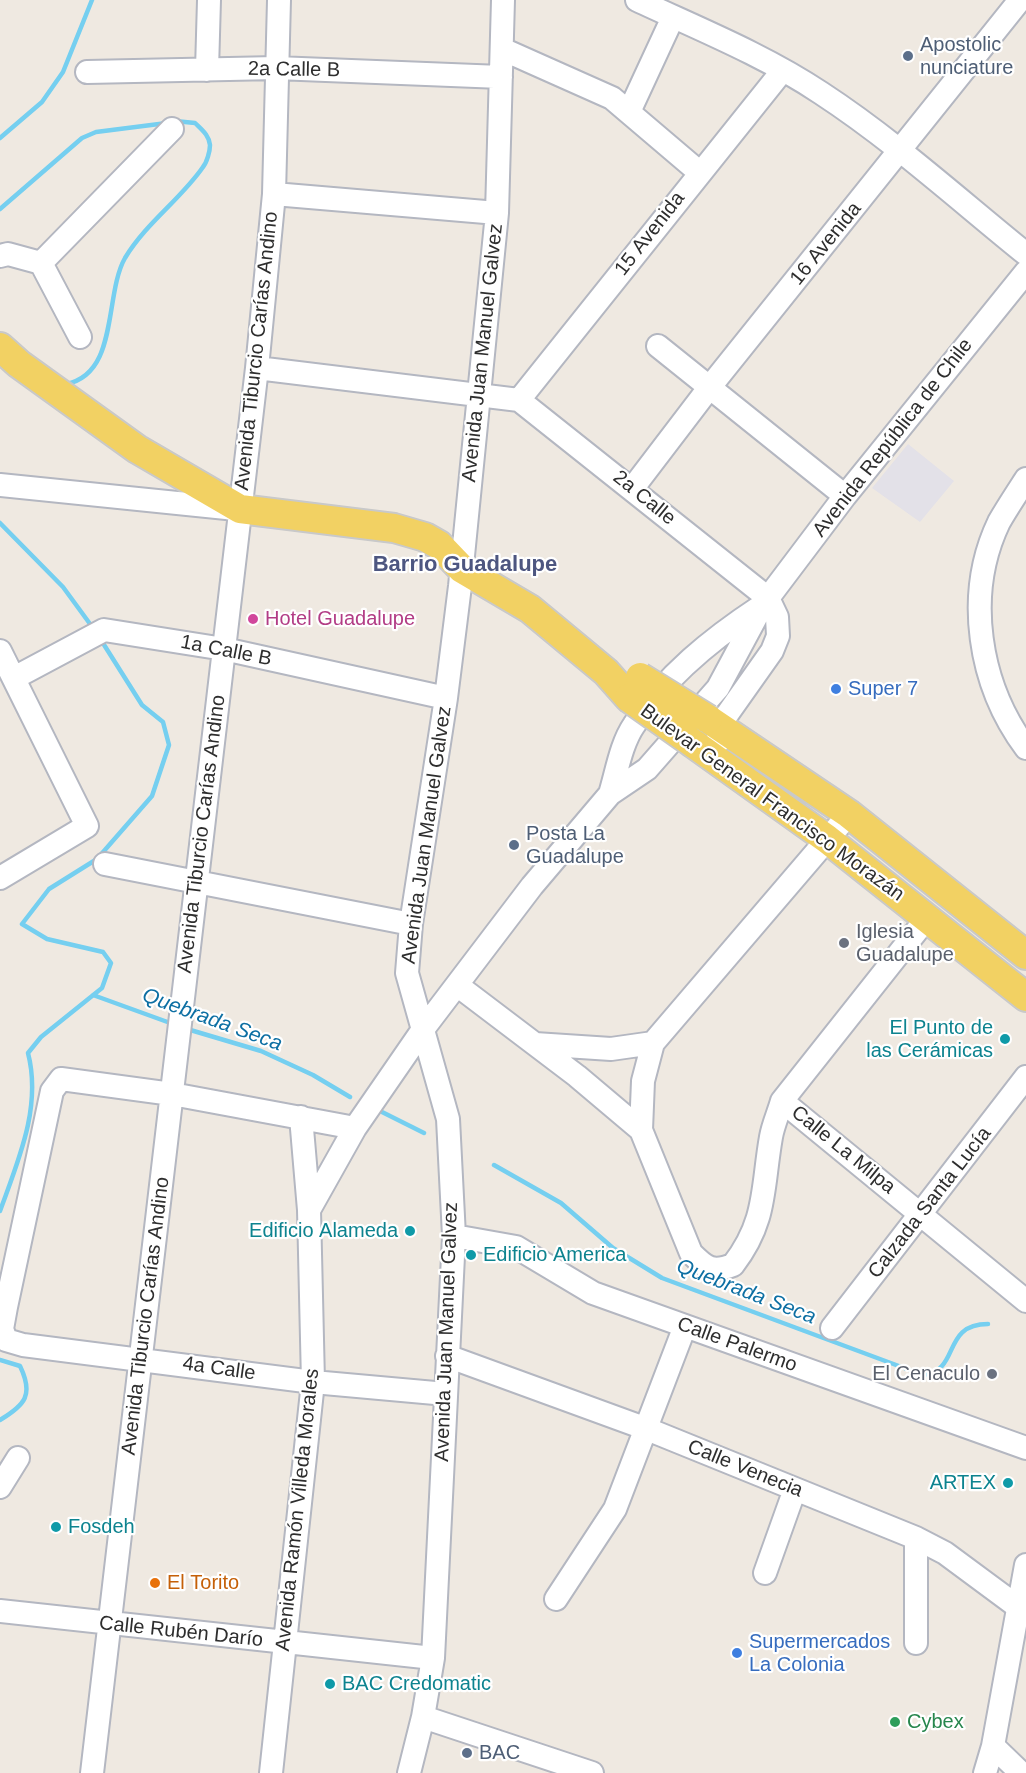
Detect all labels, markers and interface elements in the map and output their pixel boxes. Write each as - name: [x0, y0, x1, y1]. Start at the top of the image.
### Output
- place label: Apostolic nunciature: [920, 33, 1013, 80]
- marker: Apostolic nunciature: [901, 49, 915, 63]
- street label: 2a Calle B: [248, 57, 340, 83]
- street label: 15 Avenida: [610, 187, 690, 281]
- street label: 16 Avenida: [785, 198, 867, 290]
- street label: Avenida Tiburcio Carías Andino: [230, 210, 284, 492]
- street label: Avenida Juan Manuel Galvez: [457, 223, 509, 483]
- street label: Avenida República de Chile: [808, 334, 978, 542]
- street label: 2a Calle: [608, 466, 680, 530]
- district label: Barrio Guadalupe: [373, 552, 557, 578]
- place label: Hotel Guadalupe: [265, 607, 415, 631]
- marker: Hotel Guadalupe: [246, 612, 260, 626]
- street label: 1a Calle B: [178, 630, 274, 672]
- place label: Super 7: [848, 677, 918, 701]
- marker: Super 7: [829, 682, 843, 696]
- street label: Avenida Tiburcio Carías Andino: [173, 694, 231, 974]
- street label: Bulevar General Francisco Morazán: [635, 699, 909, 907]
- street label: Avenida Juan Manuel Galvez: [397, 705, 457, 965]
- place label: Posta La Guadalupe: [526, 822, 624, 869]
- marker: Posta La Guadalupe: [507, 838, 521, 852]
- place label: Iglesia Guadalupe: [856, 920, 954, 967]
- marker: Iglesia Guadalupe: [837, 936, 851, 950]
- water label: Quebrada Seca: [139, 983, 285, 1057]
- place label: El Punto de las Cerámicas: [866, 1016, 993, 1063]
- marker: El Punto de las Cerámicas: [998, 1032, 1012, 1046]
- street label: Calle La Milpa: [786, 1101, 900, 1199]
- street label: Calzada Santa Lucía: [863, 1122, 997, 1284]
- street label: Avenida Tiburcio Carías Andino: [117, 1176, 175, 1456]
- street label: Avenida Juan Manuel Galvez: [430, 1202, 464, 1462]
- place label: Edificio Alameda: [249, 1219, 398, 1243]
- marker: Edificio Alameda: [403, 1224, 417, 1238]
- place label: Edificio America: [483, 1243, 626, 1267]
- marker: Edificio America: [464, 1248, 478, 1262]
- water label: Quebrada Seca: [673, 1254, 819, 1330]
- street label: Calle Palermo: [674, 1312, 800, 1378]
- street label: 4a Calle: [181, 1352, 257, 1386]
- place label: El Cenaculo: [872, 1362, 980, 1386]
- marker: El Cenaculo: [985, 1367, 999, 1381]
- street label: Avenida Ramón Villeda Morales: [271, 1368, 325, 1652]
- street label: Calle Venecia: [684, 1435, 806, 1503]
- place label: ARTEX: [930, 1471, 996, 1495]
- marker: ARTEX: [1001, 1476, 1015, 1490]
- place label: Fosdeh: [68, 1515, 135, 1539]
- marker: Fosdeh: [49, 1520, 63, 1534]
- place label: El Torito: [167, 1571, 239, 1595]
- marker: El Torito: [148, 1576, 162, 1590]
- street label: Calle Rubén Darío: [98, 1611, 264, 1653]
- place label: Supermercados La Colonia: [749, 1630, 890, 1677]
- marker: Supermercados La Colonia: [730, 1646, 744, 1660]
- place label: BAC Credomatic: [342, 1672, 491, 1696]
- marker: BAC Credomatic: [323, 1677, 337, 1691]
- place label: Cybex: [907, 1710, 964, 1734]
- marker: Cybex: [888, 1715, 902, 1729]
- place label: BAC: [479, 1741, 520, 1765]
- marker: BAC: [460, 1746, 474, 1760]

